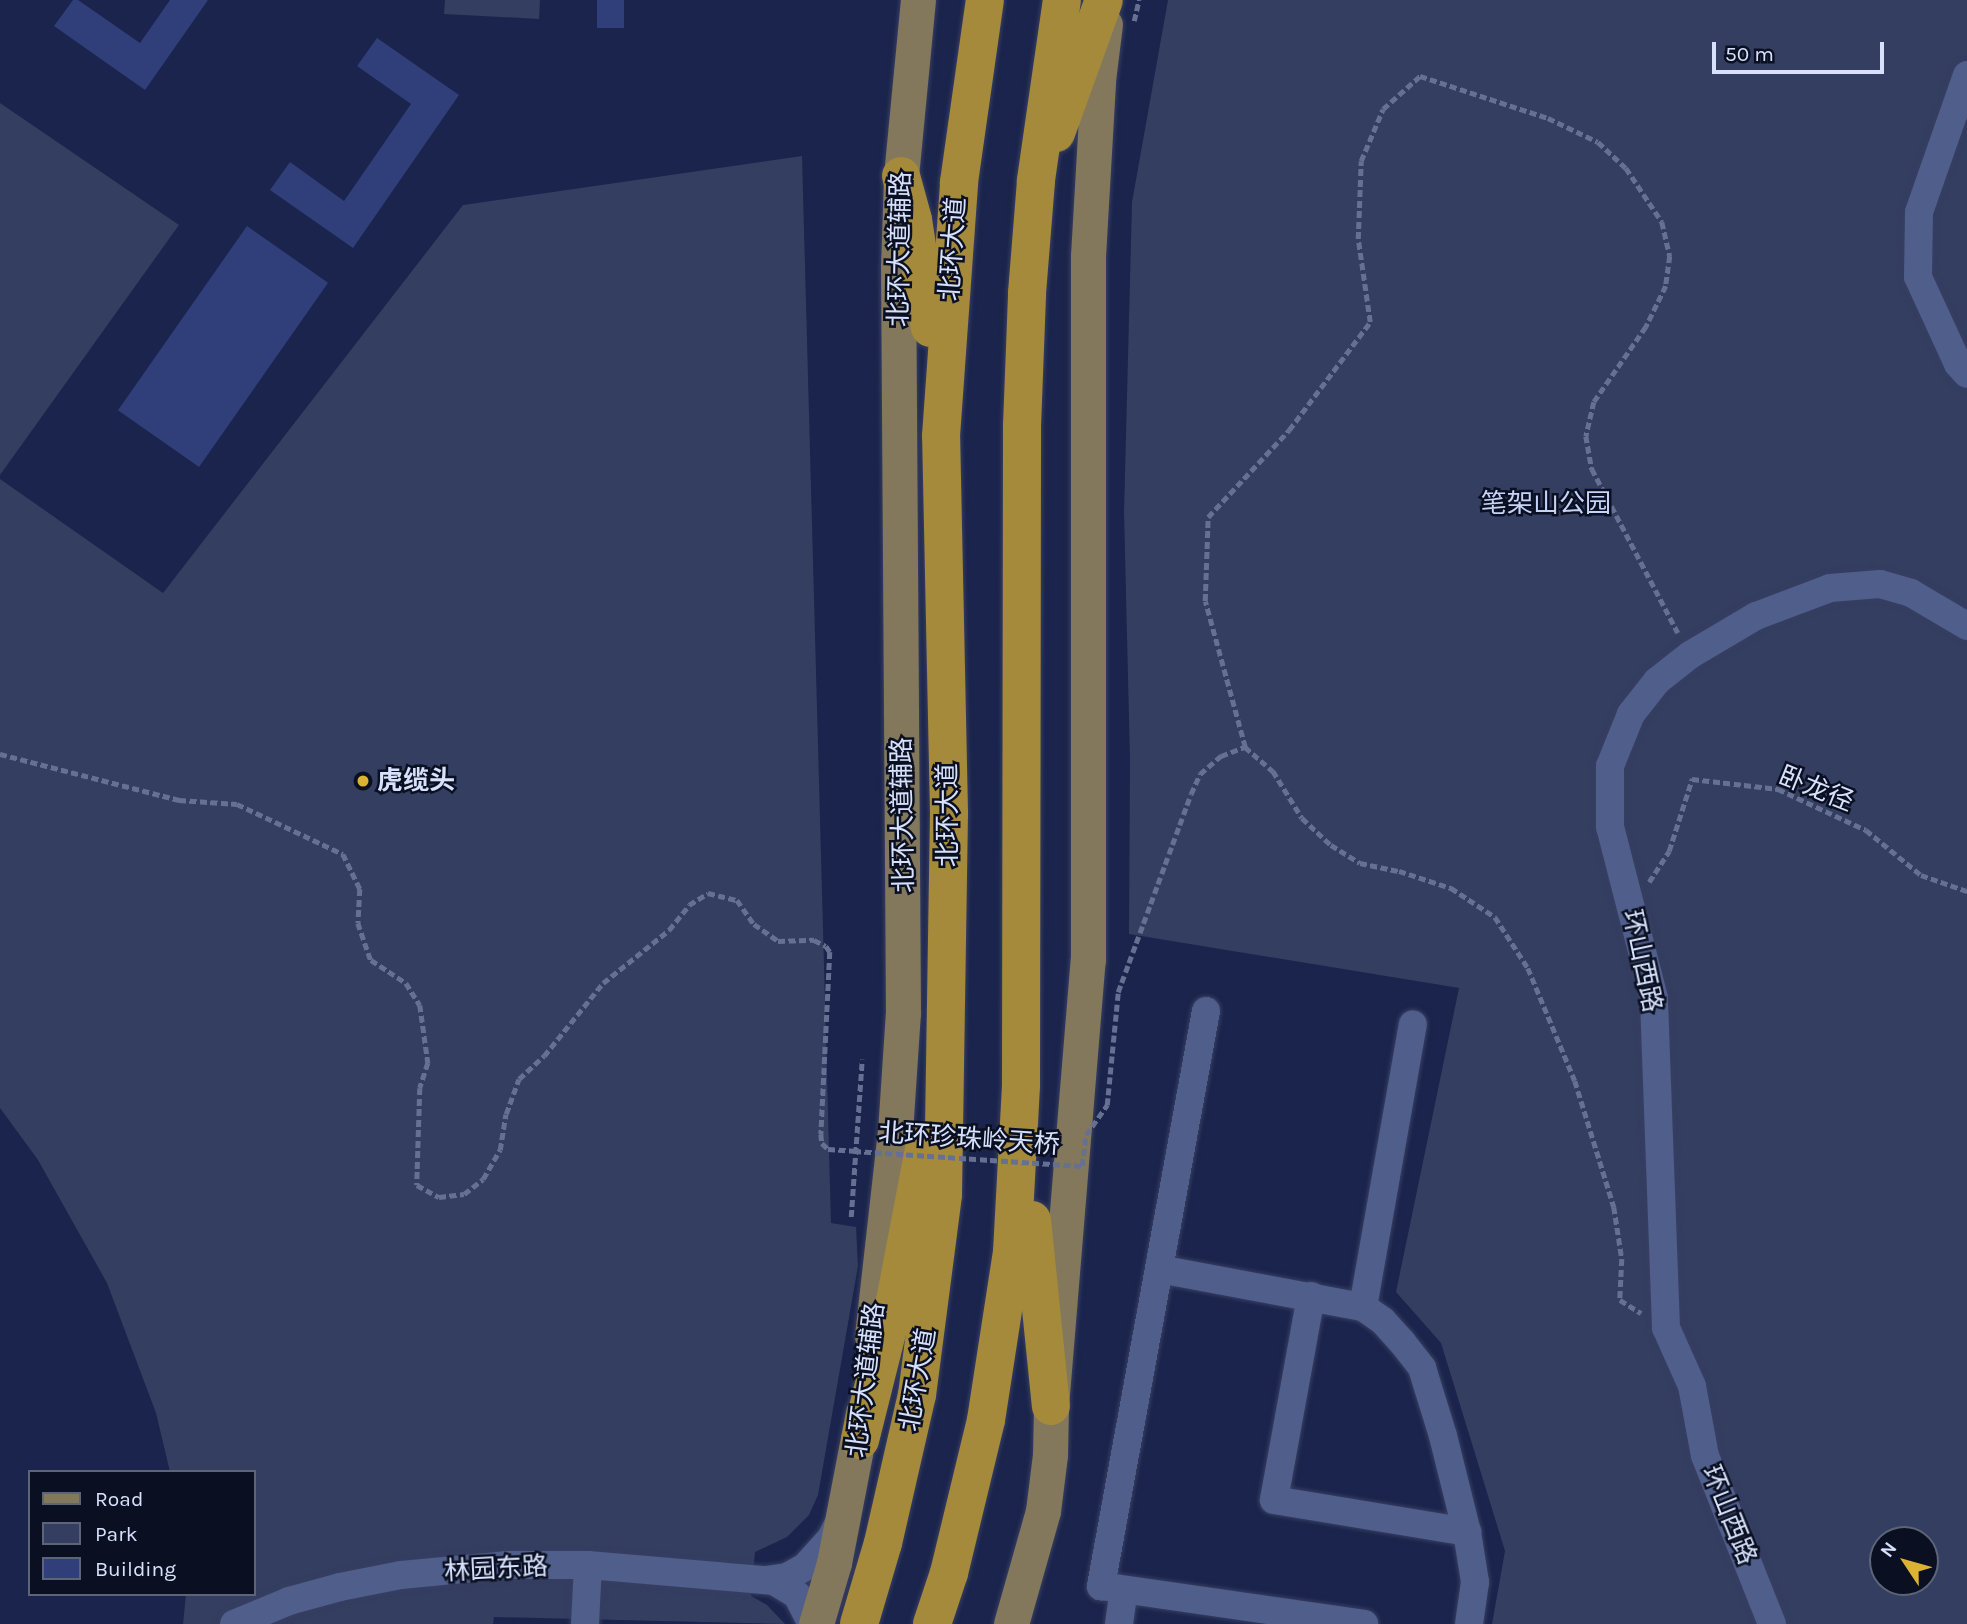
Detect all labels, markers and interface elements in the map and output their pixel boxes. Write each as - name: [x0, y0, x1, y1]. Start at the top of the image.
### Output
- scale bar: [1715, 28, 1886, 72]
- text: 50 m: [1725, 42, 1774, 66]
- street label: 北环大道辅路: [883, 171, 917, 327]
- street label: 北环大道: [934, 196, 972, 302]
- park label: 笔架山公园: [1481, 488, 1611, 520]
- street label: 北环大道辅路: [886, 737, 920, 893]
- street label: 卧龙径: [1774, 760, 1858, 818]
- street label: 北环大道: [932, 763, 964, 867]
- place label: 虎缆头: [377, 765, 455, 797]
- marker: 虎缆头: [355, 773, 371, 789]
- street label: 环山西路: [1616, 907, 1668, 1015]
- street label: 北环珍珠岭天桥: [877, 1117, 1061, 1161]
- street label: 北环大道辅路: [841, 1301, 891, 1459]
- street label: 北环大道: [894, 1326, 942, 1434]
- street label: 环山西路: [1695, 1461, 1763, 1569]
- legend: [28, 1470, 256, 1596]
- text: Road: [95, 1487, 143, 1511]
- text: Park: [95, 1522, 138, 1546]
- north arrow: [1869, 1526, 1939, 1596]
- text: N: [1876, 1538, 1902, 1562]
- street label: 林园东路: [443, 1551, 549, 1587]
- text: Building: [95, 1557, 176, 1581]

